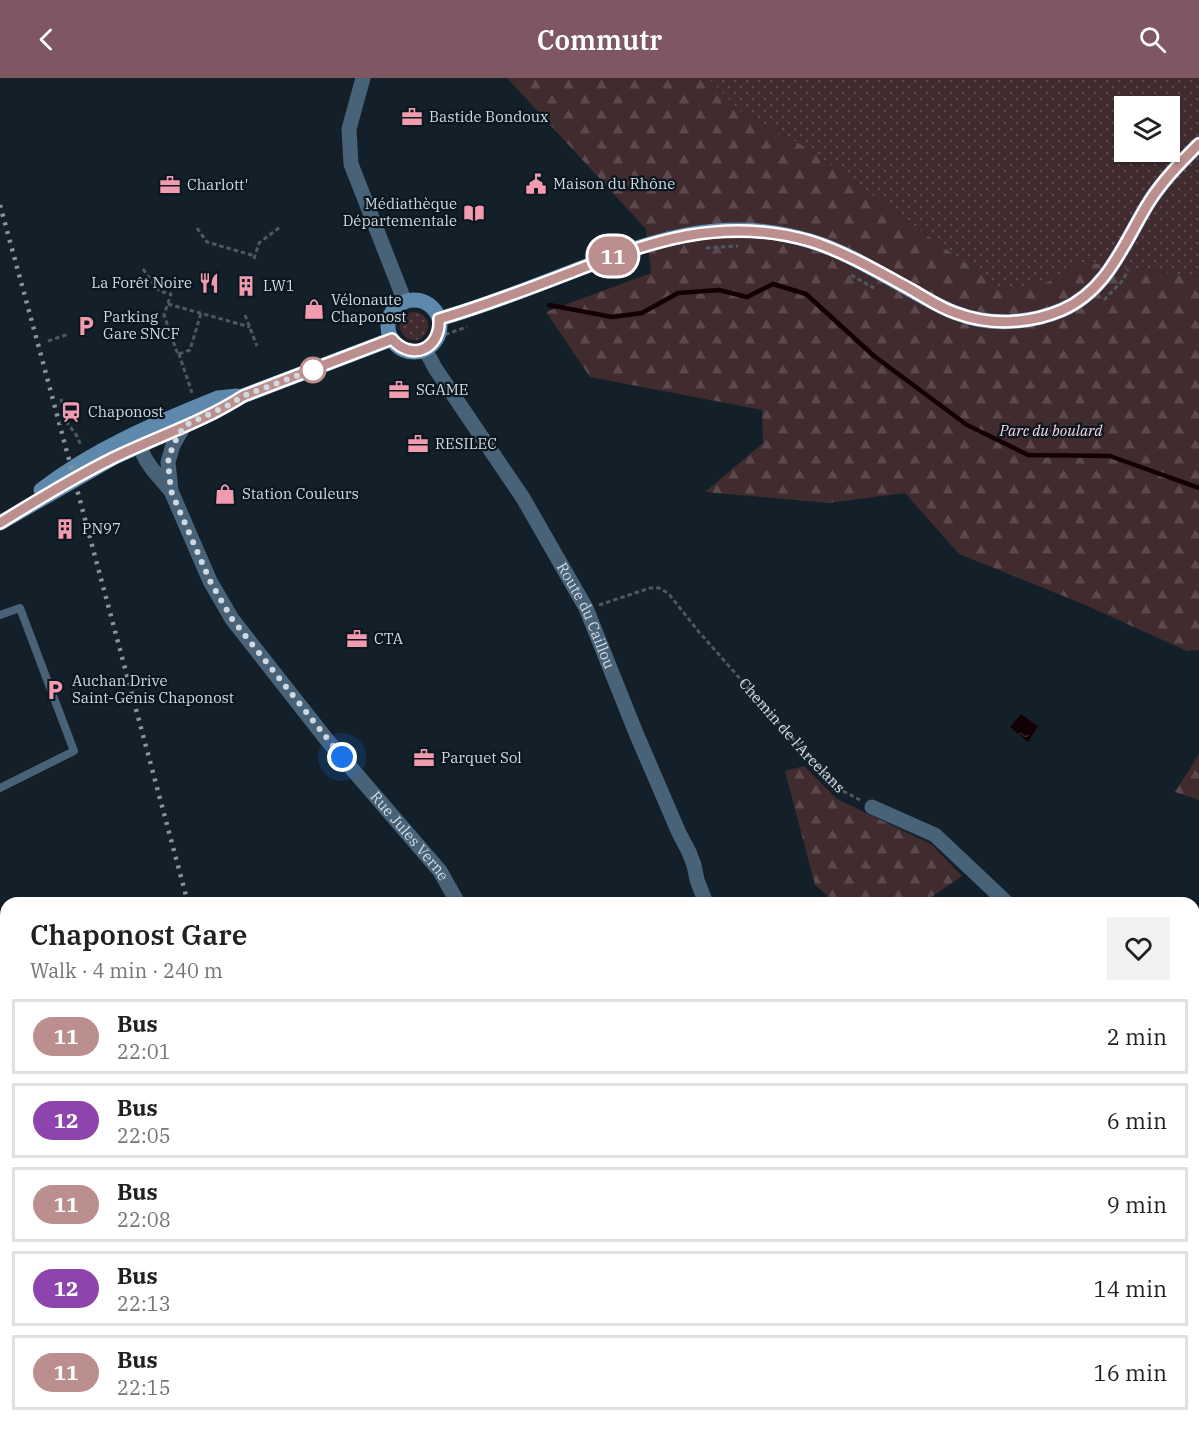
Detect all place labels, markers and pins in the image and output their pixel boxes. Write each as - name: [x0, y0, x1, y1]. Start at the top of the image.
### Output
- office icon: Bastide Bondoux: [400, 105, 424, 129]
- place label: Bastide Bondoux: [429, 107, 549, 126]
- public building icon: Maison du Rhône: [524, 172, 548, 196]
- office icon: Charlott': [158, 173, 182, 197]
- place label: Maison du Rhône: [553, 174, 675, 193]
- place label: Charlott': [187, 175, 248, 194]
- place label: Médiathèque Départementale: [343, 194, 457, 230]
- library icon: Médiathèque Départementale: [462, 201, 486, 225]
- restaurant icon: La Forêt Noire: [197, 271, 221, 295]
- place label: La Forêt Noire: [91, 273, 192, 292]
- building icon: LW1: [234, 274, 258, 298]
- place label: LW1: [263, 276, 295, 295]
- place label: Vélonaute Chaponost: [331, 290, 407, 326]
- shop icon: Vélonaute Chaponost: [302, 297, 326, 321]
- place label: Parking Gare SNCF: [103, 307, 180, 343]
- parking icon: Parking Gare SNCF: [74, 314, 98, 338]
- unlabelled marker: [300, 357, 326, 383]
- office icon: SGAME: [387, 378, 411, 402]
- place label: SGAME: [416, 380, 468, 399]
- station icon: Chaponost: [59, 400, 83, 424]
- place label: Chaponost: [88, 402, 164, 421]
- office icon: RESILEC: [406, 432, 430, 456]
- place label: RESILEC: [435, 434, 497, 453]
- shop icon: Station Couleurs: [213, 482, 237, 506]
- place label: Station Couleurs: [242, 484, 359, 503]
- building icon: PN97: [53, 517, 77, 541]
- place label: PN97: [82, 519, 121, 538]
- office icon: CTA: [345, 627, 369, 651]
- place label: CTA: [374, 629, 404, 648]
- place label: Auchan Drive Saint-Genis Chaponost: [72, 671, 234, 707]
- parking icon: Auchan Drive Saint-Genis Chaponost: [43, 678, 67, 702]
- office icon: Parquet Sol: [412, 746, 436, 770]
- place label: Parquet Sol: [441, 748, 522, 767]

